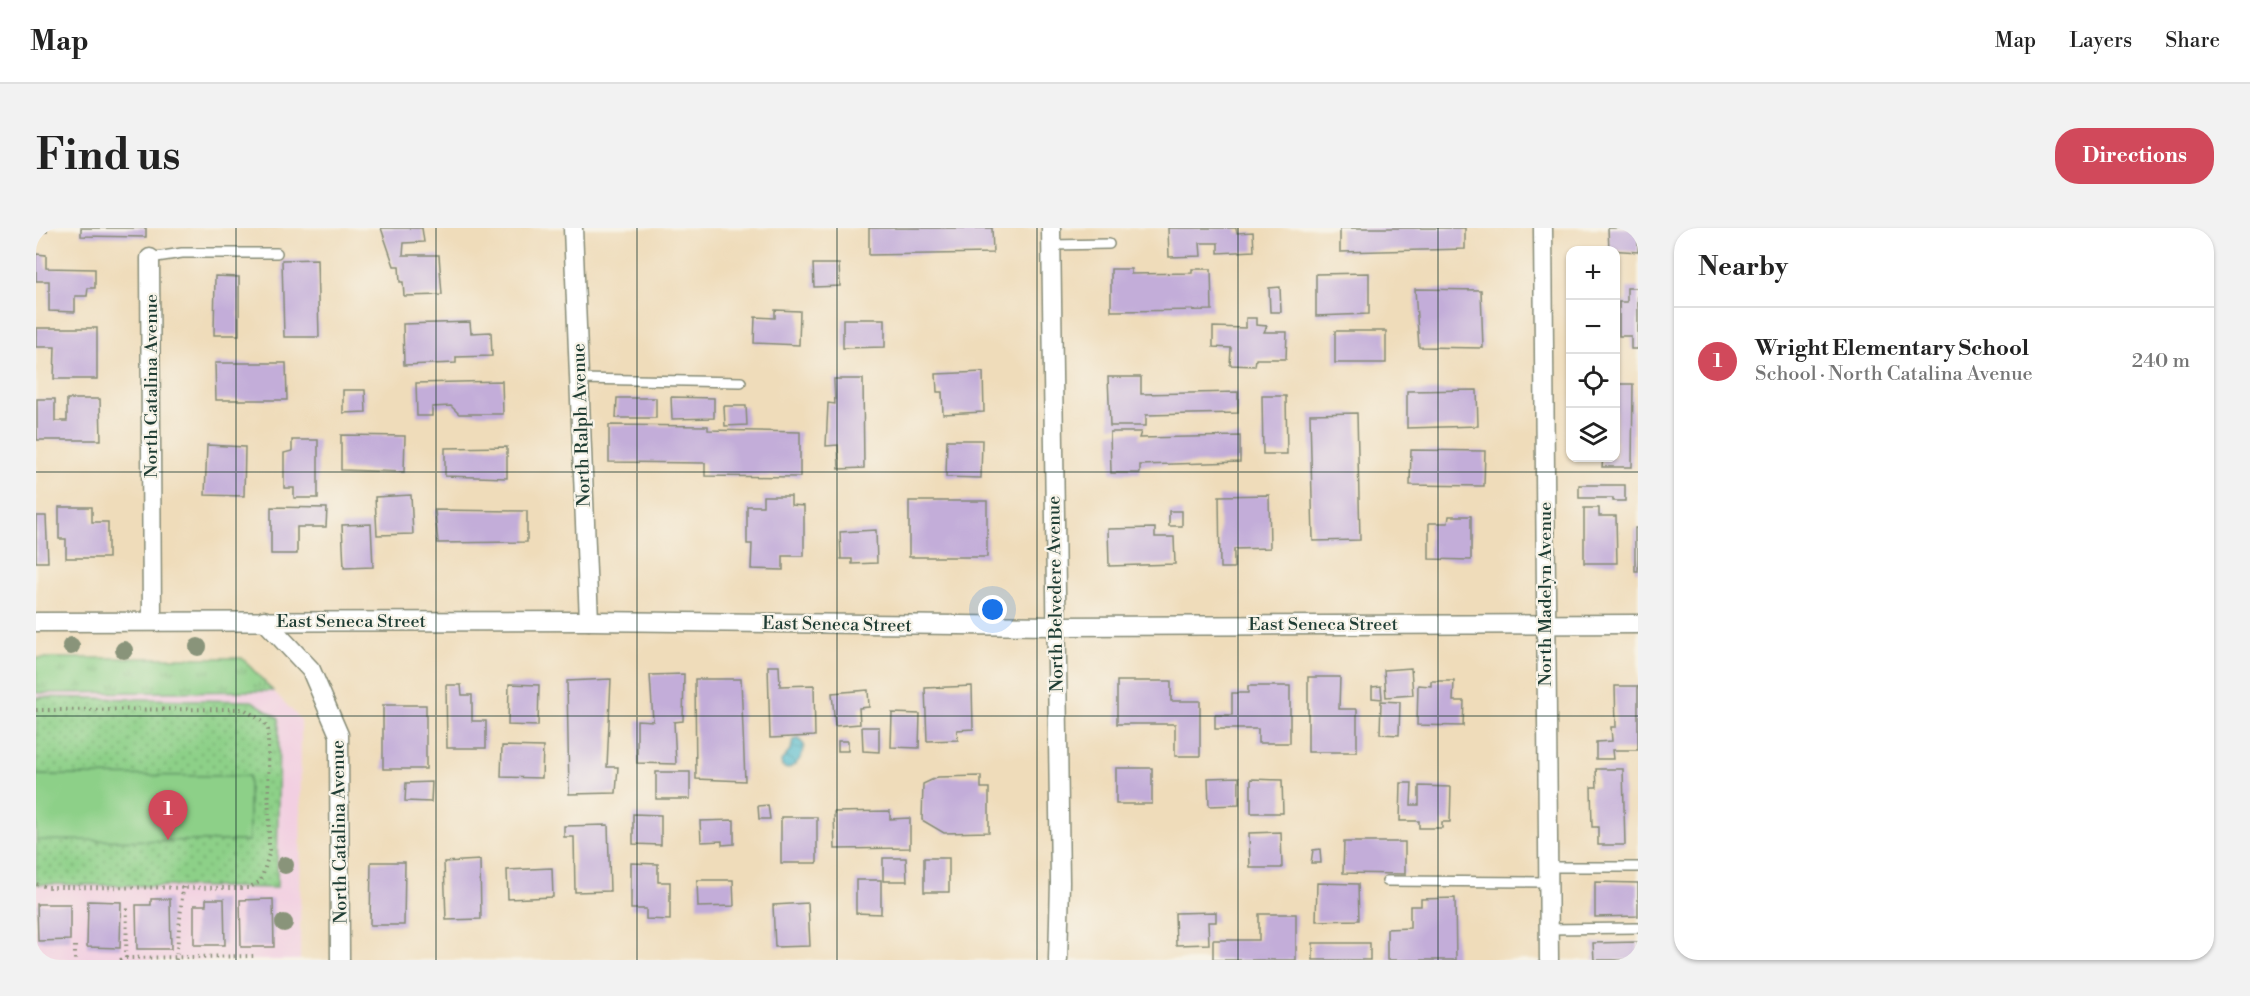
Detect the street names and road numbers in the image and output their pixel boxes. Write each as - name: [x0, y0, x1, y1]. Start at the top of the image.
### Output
- street label: North Catalina Avenue: [140, 294, 163, 478]
- street label: North Ralph Avenue: [567, 343, 596, 507]
- street label: North Belvedere Avenue: [1042, 495, 1069, 693]
- street label: North Madelyn Avenue: [1534, 502, 1557, 686]
- street label: East Seneca Street: [276, 610, 426, 633]
- street label: East Seneca Street: [762, 612, 913, 637]
- street label: East Seneca Street: [1248, 613, 1398, 636]
- street label: North Catalina Avenue: [326, 740, 353, 924]

